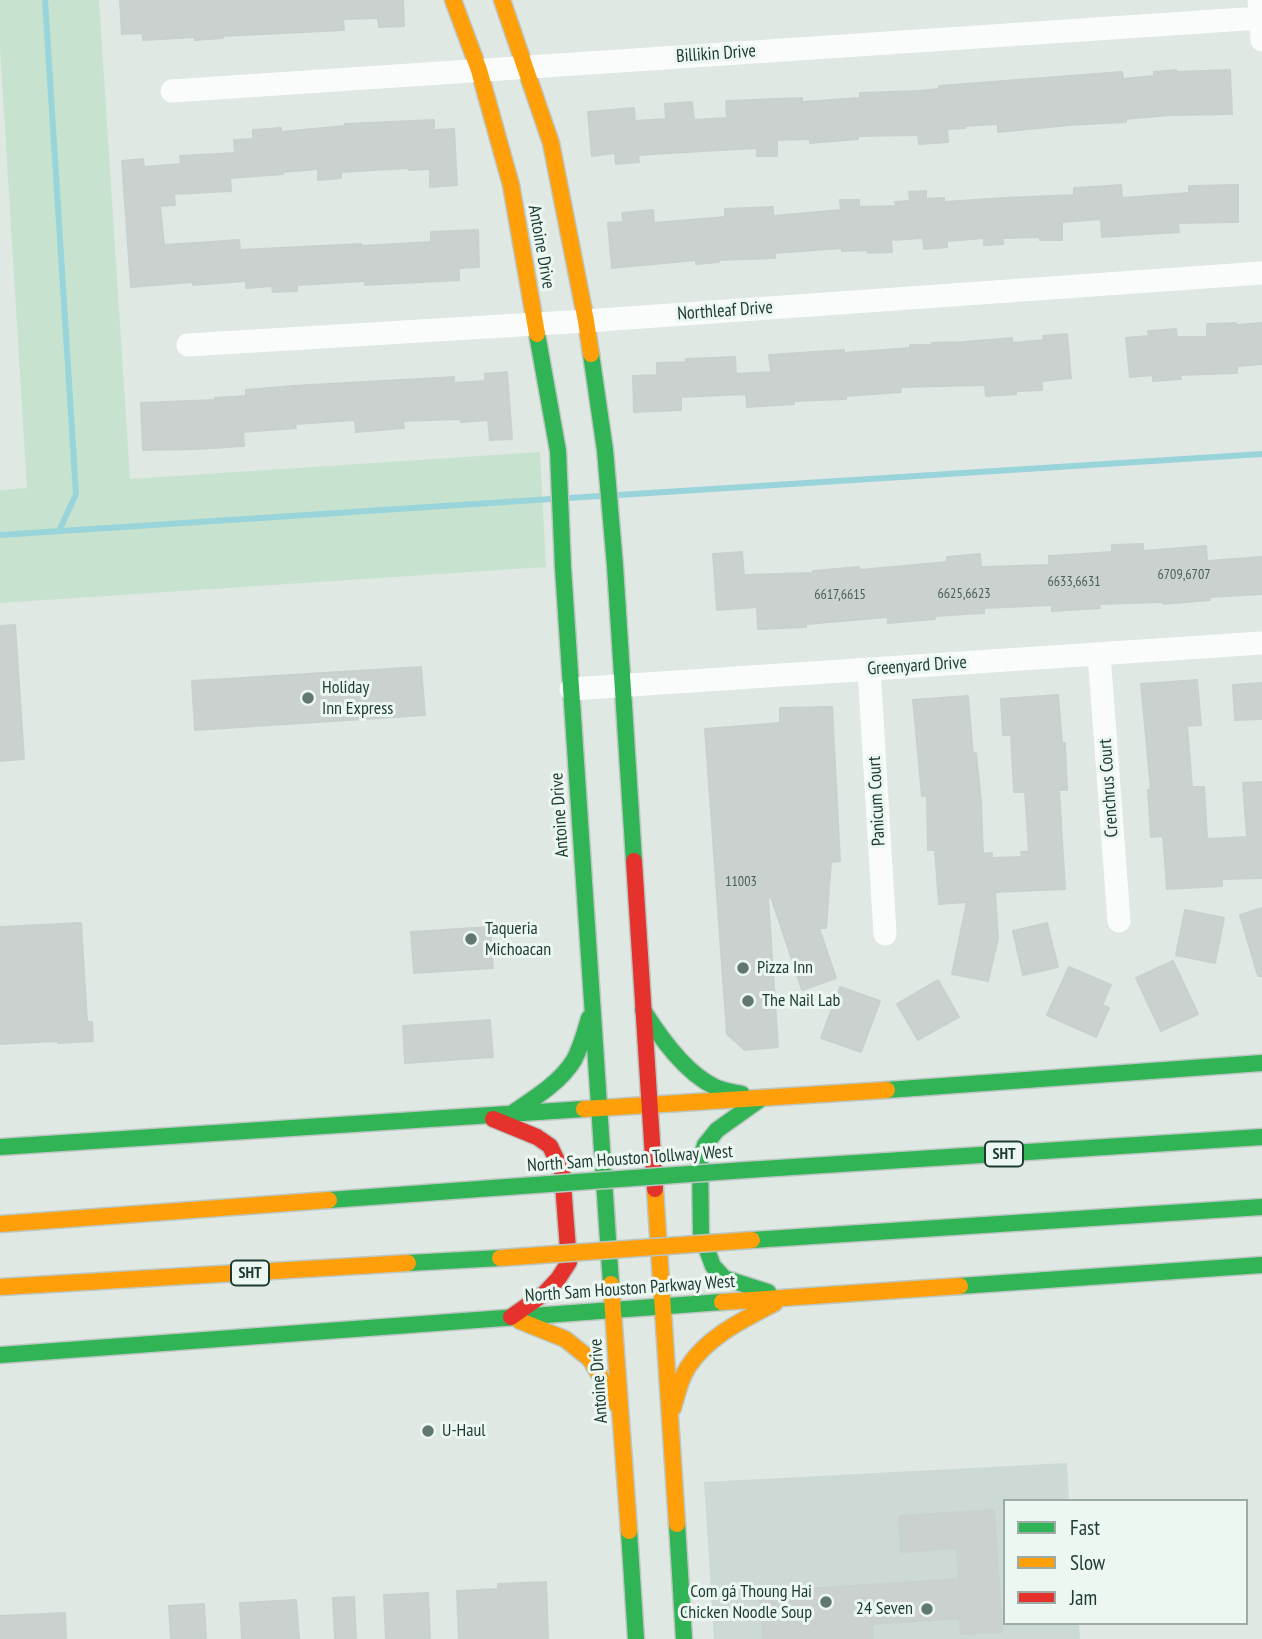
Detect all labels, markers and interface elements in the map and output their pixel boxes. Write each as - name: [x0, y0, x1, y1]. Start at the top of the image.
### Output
- street label: Billikin Drive: [675, 40, 757, 68]
- street label: Antoine Drive: [523, 203, 559, 291]
- street label: Northleaf Drive: [677, 297, 773, 325]
- house number: 6709,6707: [1157, 567, 1211, 583]
- house number: 6633,6631: [1047, 574, 1101, 590]
- house number: 6625,6623: [937, 586, 991, 602]
- house number: 6617,6615: [814, 587, 866, 603]
- street label: Greenyard Drive: [867, 652, 967, 680]
- place label: Holiday Inn Express: [322, 677, 393, 720]
- marker: Holiday Inn Express: [300, 690, 316, 706]
- street label: Crenchrus Court: [1095, 738, 1123, 838]
- street label: Panicum Court: [864, 755, 890, 847]
- street label: Antoine Drive: [546, 772, 574, 858]
- house number: 11003: [725, 874, 757, 890]
- place label: Taqueria Michoacan: [485, 918, 551, 960]
- marker: Taqueria Michoacan: [463, 931, 479, 947]
- place label: Pizza Inn: [757, 957, 813, 979]
- marker: Pizza Inn: [735, 960, 751, 976]
- place label: The Nail Lab: [762, 990, 840, 1012]
- marker: The Nail Lab: [740, 993, 756, 1009]
- street label: North Sam Houston Tollway West: [526, 1141, 734, 1177]
- road number: SHT: [985, 1142, 1023, 1166]
- road number: SHT: [231, 1260, 269, 1286]
- street label: North Sam Houston Parkway West: [524, 1271, 736, 1307]
- street label: Antoine Drive: [585, 1338, 613, 1424]
- place label: U-Haul: [442, 1420, 485, 1442]
- marker: U-Haul: [420, 1423, 436, 1439]
- legend: [1003, 1499, 1248, 1625]
- text: Fast: [1070, 1514, 1100, 1541]
- text: Slow: [1070, 1549, 1105, 1576]
- place label: Com gá Thoung Hai Chicken Noodle Soup: [680, 1581, 812, 1624]
- text: Jam: [1070, 1584, 1097, 1611]
- marker: Com gá Thoung Hai Chicken Noodle Soup: [818, 1594, 834, 1610]
- place label: 24 Seven: [856, 1598, 913, 1620]
- marker: 24 Seven: [919, 1601, 935, 1617]

